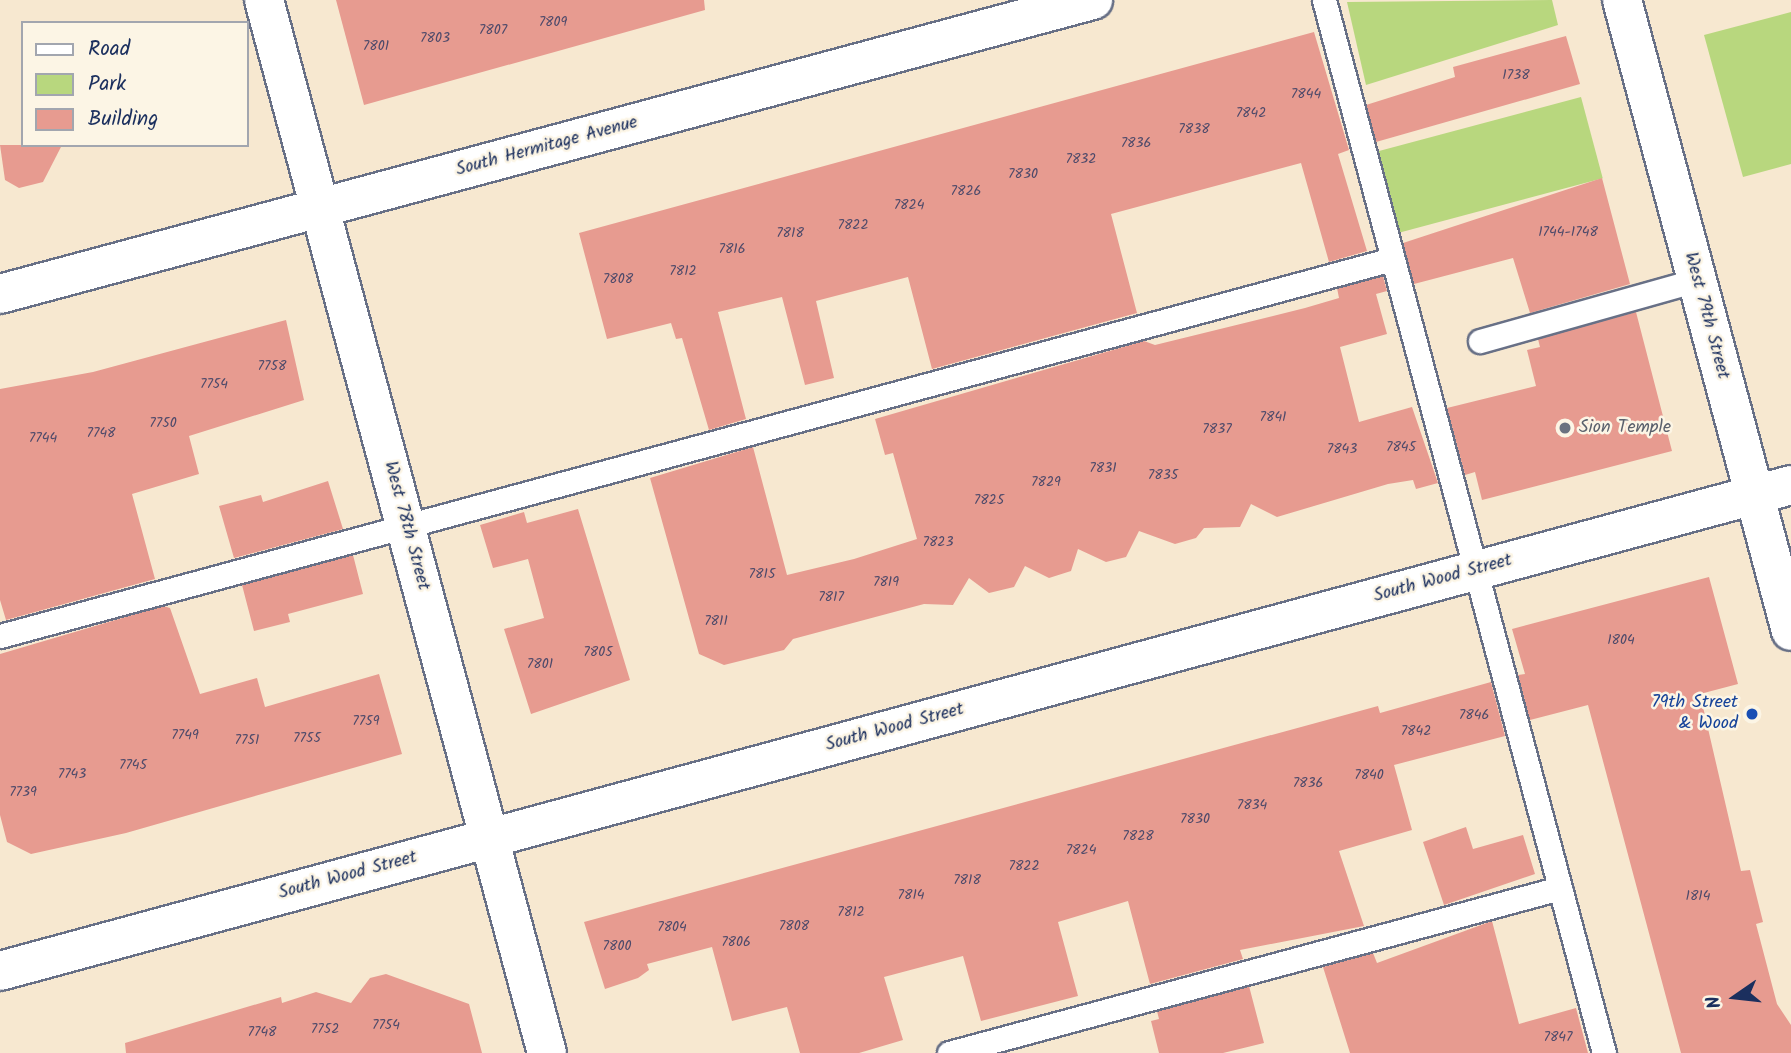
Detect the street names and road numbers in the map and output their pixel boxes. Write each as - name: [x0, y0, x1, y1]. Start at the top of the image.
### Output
- street label: South Hermitage Avenue: [454, 112, 640, 182]
- street label: West 79th Street: [1679, 250, 1733, 382]
- street label: West 78th Street: [378, 459, 434, 593]
- street label: South Wood Street: [1371, 550, 1515, 608]
- street label: South Wood Street: [823, 699, 967, 757]
- street label: South Wood Street: [276, 847, 420, 905]

